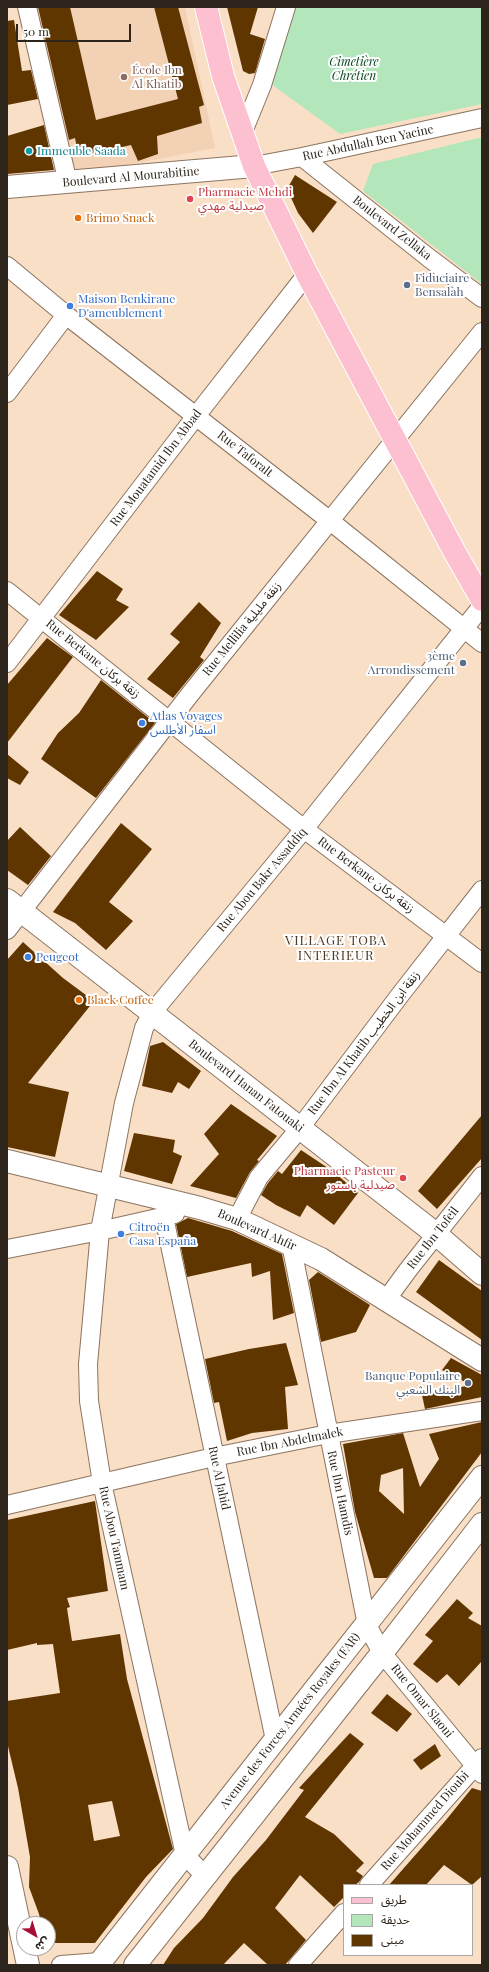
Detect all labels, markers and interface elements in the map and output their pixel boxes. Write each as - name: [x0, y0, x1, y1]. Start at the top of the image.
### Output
- scale bar: [18, 16, 133, 42]
- text: 50 m: [23, 23, 49, 39]
- park label: Cimetière Chrétien: [329, 55, 379, 83]
- place label: École Ibn Al Khatib: [132, 63, 182, 91]
- marker: École Ibn Al Khatib: [119, 72, 129, 82]
- street label: Rue Abdullah Ben Yacine: [301, 122, 435, 164]
- place label: Immeuble Saada: [37, 144, 126, 158]
- marker: Immeuble Saada: [24, 146, 34, 156]
- street label: Boulevard Al Mourabitine: [62, 164, 200, 190]
- place label: Pharmacie Mehdi صيدلية مهدي: [198, 185, 292, 213]
- street label: Boulevard Zellaka: [350, 193, 434, 263]
- marker: Pharmacie Mehdi صيدلية مهدي: [185, 194, 195, 204]
- place label: Brimo Snack: [86, 211, 155, 225]
- marker: Brimo Snack: [73, 213, 83, 223]
- place label: Fiduciaire Bensalah: [415, 271, 469, 299]
- marker: Fiduciaire Bensalah: [402, 280, 412, 290]
- place label: Maison Benkirane D'ameublement: [78, 292, 175, 320]
- marker: Maison Benkirane D'ameublement: [65, 301, 75, 311]
- street label: Rue Mouatamid Ibn Abbad: [107, 407, 205, 529]
- street label: Rue Taforalt: [214, 428, 276, 480]
- street label: Rue Mellilia زنقة مليلية: [200, 579, 284, 679]
- street label: Rue Berkane زنقة بركان: [43, 616, 143, 702]
- place label: 3ème Arrondissement: [368, 649, 455, 677]
- marker: 3ème Arrondissement: [458, 658, 468, 668]
- place label: Atlas Voyages اسفار الأطلس: [150, 709, 222, 737]
- marker: Atlas Voyages اسفار الأطلس: [137, 718, 147, 728]
- street label: Rue Abou Bakr Assaddiq: [214, 825, 310, 935]
- street label: Rue Berkane زنقة بركان: [315, 834, 417, 916]
- district label: VILLAGE TOBA INTERIEUR: [285, 933, 387, 964]
- place label: Peugeot: [36, 950, 79, 964]
- marker: Peugeot: [23, 952, 33, 962]
- street label: Rue Ibn Al Khatib زنقة ابن الخطيب: [305, 968, 423, 1118]
- place label: Black Coffee: [87, 993, 154, 1007]
- marker: Black Coffee: [74, 995, 84, 1005]
- street label: Boulevard Hanan Fatouaki: [186, 1037, 306, 1135]
- place label: Pharmacie Pasteur صيدلية باستور: [294, 1164, 395, 1192]
- marker: Pharmacie Pasteur صيدلية باستور: [398, 1173, 408, 1183]
- street label: Rue Ibn Tofeil: [404, 1204, 462, 1272]
- street label: Boulevard Ahfir: [215, 1206, 299, 1254]
- place label: Citroën Casa España: [129, 1220, 196, 1248]
- marker: Citroën Casa España: [116, 1229, 126, 1239]
- place label: Banque Populaire البنك الشعبي: [365, 1369, 460, 1397]
- marker: Banque Populaire البنك الشعبي: [463, 1378, 473, 1388]
- street label: Rue Ibn Abdelmalek: [236, 1425, 344, 1459]
- street label: Rue Al Jahid: [205, 1445, 233, 1511]
- street label: Rue Ibn Hamdis: [324, 1449, 356, 1537]
- street label: Rue Abou Tammam: [96, 1485, 132, 1591]
- street label: Avenue des Forces Armées Royales (FAR): [217, 1630, 363, 1812]
- street label: Rue Omar Slaoui: [388, 1661, 456, 1741]
- street label: Rue Mohammed Dioubi: [378, 1768, 472, 1874]
- legend: [343, 1884, 473, 1956]
- text: طريق: [381, 1891, 407, 1907]
- text: حديقة: [381, 1911, 410, 1927]
- north arrow: [16, 1916, 56, 1956]
- text: مبنى: [381, 1931, 404, 1947]
- text: ش: [33, 1935, 54, 1956]

